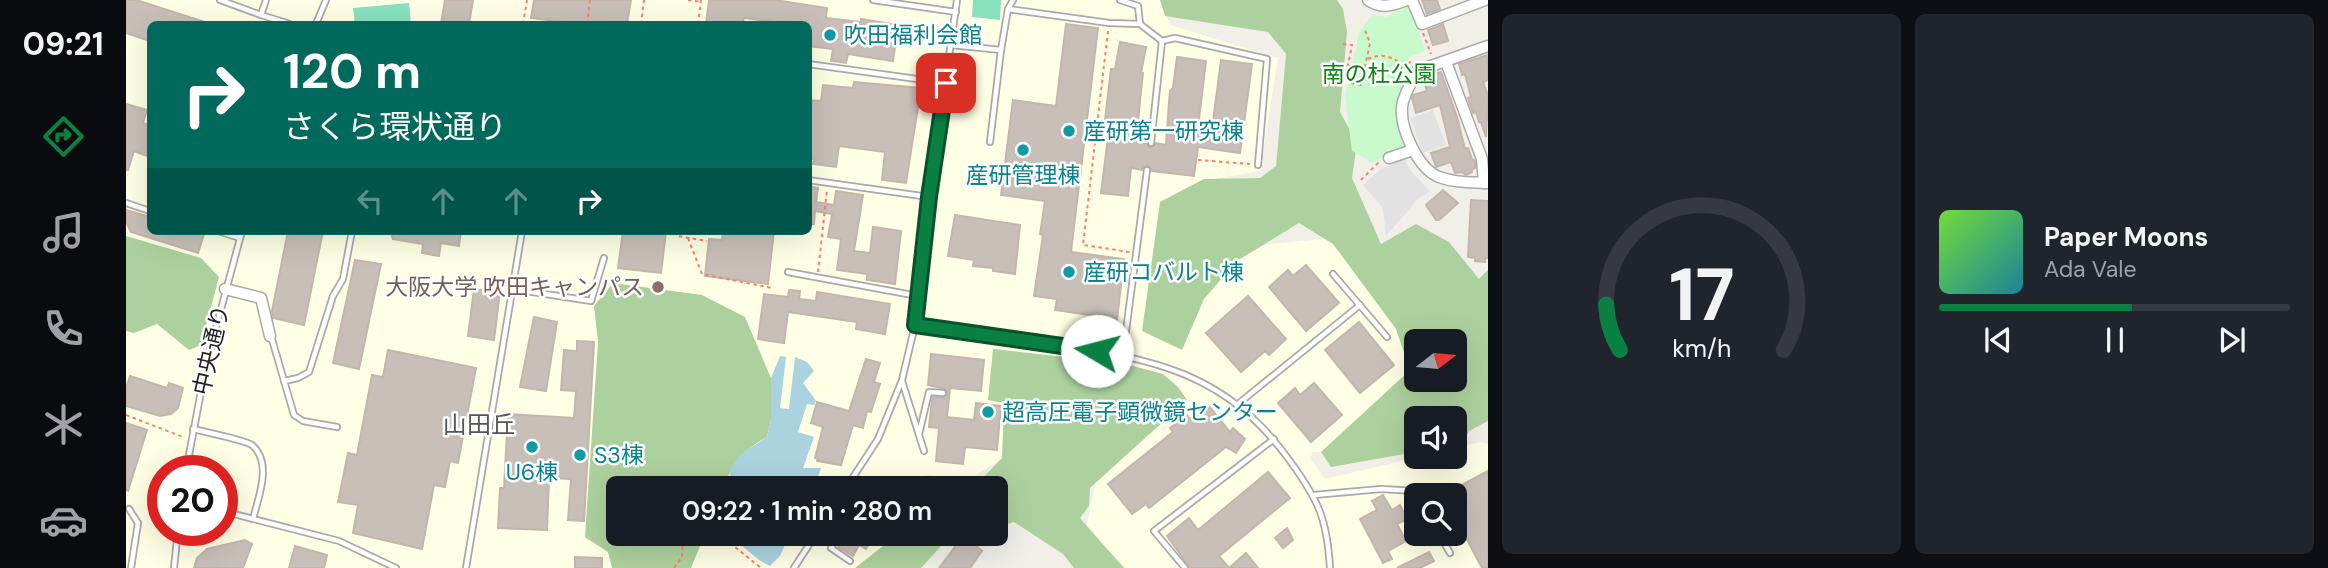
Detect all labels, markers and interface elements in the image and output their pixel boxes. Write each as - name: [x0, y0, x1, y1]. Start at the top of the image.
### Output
- place label: 吹田福利会館: [844, 20, 982, 50]
- text: 09:21: [22, 23, 104, 65]
- marker: 吹田福利会館: [822, 27, 838, 43]
- text: 120 m: [283, 39, 421, 103]
- icon: right: [168, 49, 259, 140]
- pin: [916, 53, 976, 113]
- park label: 南の杜公園: [1322, 59, 1437, 89]
- icon: arrive: [927, 64, 965, 102]
- text: さくら環状通り: [283, 106, 507, 148]
- icon: directions: [39, 112, 88, 161]
- place label: 産研第一研究棟: [1083, 116, 1244, 146]
- marker: 産研第一研究棟: [1061, 123, 1077, 139]
- marker: 産研管理棟: [1015, 142, 1031, 158]
- place label: 産研管理棟: [966, 160, 1081, 190]
- icon: left: [351, 182, 389, 220]
- icon: ahead: [424, 182, 462, 220]
- icon: ahead: [497, 182, 535, 220]
- icon: right: [570, 182, 608, 220]
- icon: music: [39, 208, 88, 257]
- text: Paper Moons: [2044, 220, 2208, 254]
- text: 17: [1669, 248, 1734, 343]
- text: Ada Vale: [2044, 254, 2137, 284]
- place label: 産研コバルト棟: [1083, 257, 1244, 287]
- marker: 産研コバルト棟: [1061, 264, 1077, 280]
- place label: 大阪大学 吹田キャンパス: [385, 272, 644, 302]
- marker: 大阪大学 吹田キャンパス: [650, 279, 666, 295]
- street label: 中央通り: [186, 302, 236, 398]
- icon: phone: [39, 304, 88, 353]
- position arrow: [1060, 314, 1134, 388]
- icon: previous: [1979, 321, 2017, 359]
- icon: pause: [2096, 321, 2134, 359]
- icon: next: [2213, 321, 2251, 359]
- north arrow: [1404, 329, 1466, 392]
- map controls: [1404, 329, 1467, 546]
- text: km/h: [1672, 332, 1731, 365]
- place label: 超高圧電子顕微鏡センター: [1002, 397, 1278, 427]
- icon: climate: [39, 400, 88, 449]
- marker: 超高圧電子顕微鏡センター: [980, 404, 996, 420]
- button: sound: [1404, 406, 1467, 469]
- district label: 山田丘: [443, 409, 515, 440]
- marker: U6棟: [524, 439, 540, 455]
- place label: S3棟: [594, 440, 644, 470]
- marker: S3棟: [572, 447, 588, 463]
- speed limit sign: 20: [147, 455, 238, 546]
- place label: U6棟: [506, 457, 558, 487]
- button: search: [1404, 483, 1467, 546]
- text: 09:22 · 1 min · 280 m: [682, 494, 932, 528]
- icon: car: [39, 496, 88, 545]

